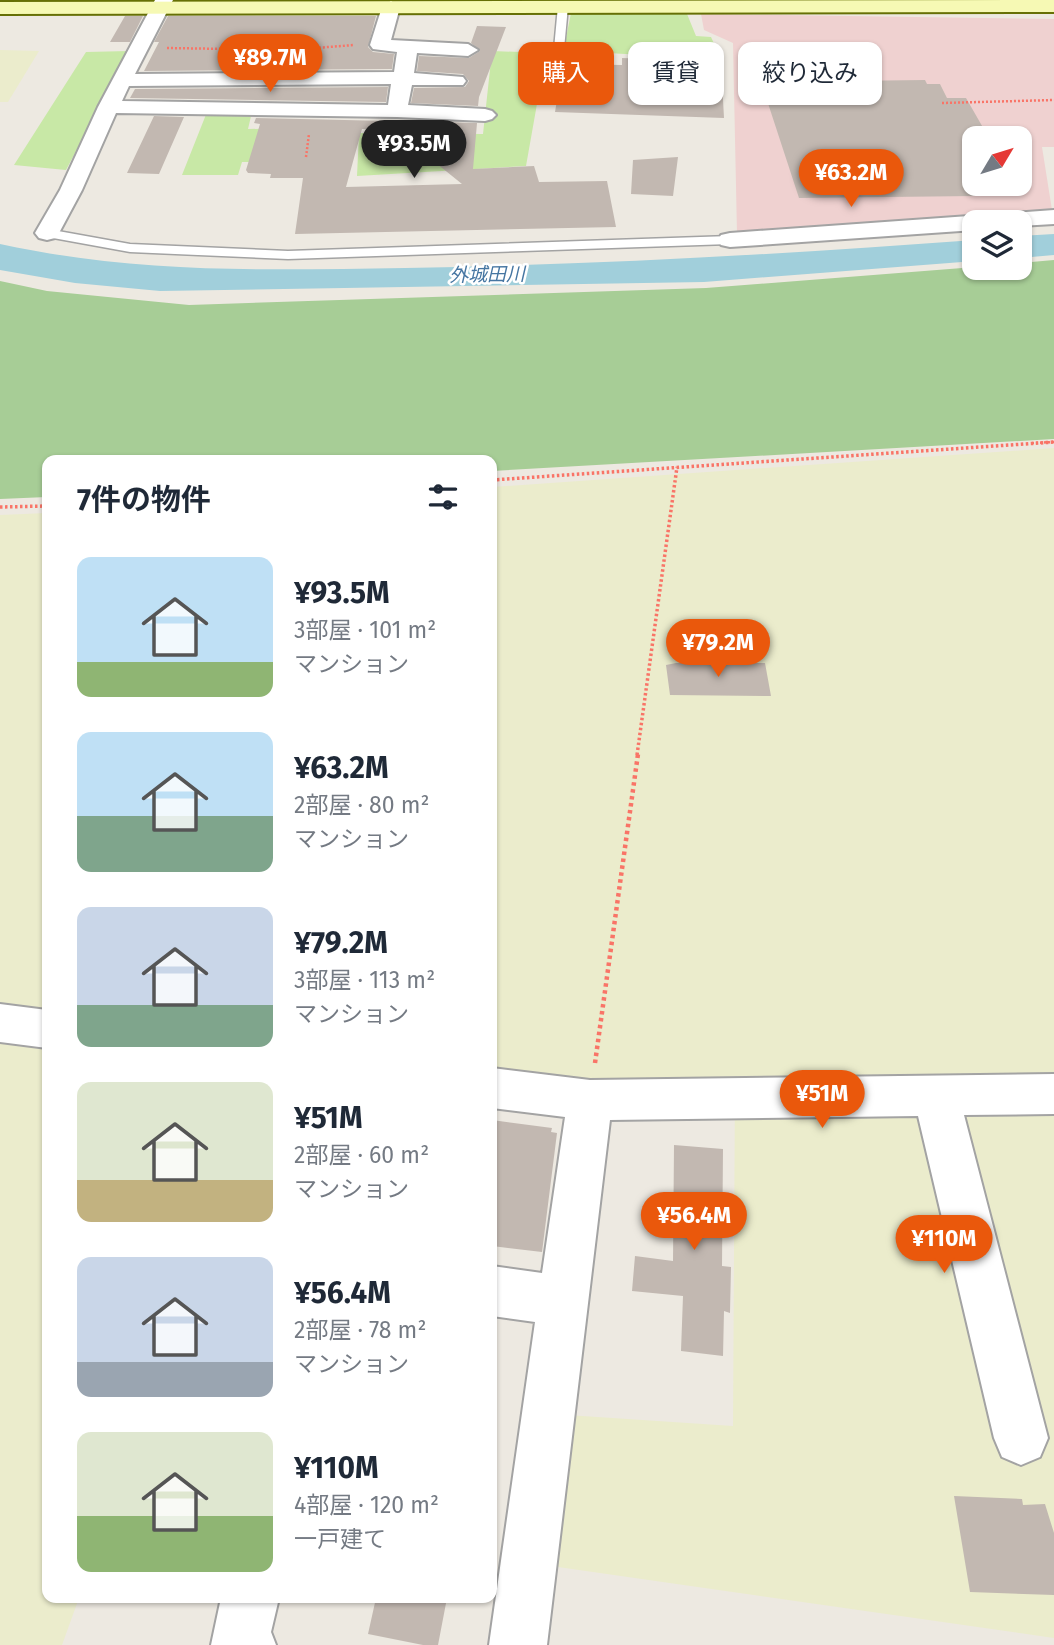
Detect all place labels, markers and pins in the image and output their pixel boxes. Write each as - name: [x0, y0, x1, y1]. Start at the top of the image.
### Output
- pin: ¥89.7M: [213, 34, 327, 94]
- pin: ¥93.5M: [357, 120, 471, 180]
- pin: ¥63.2M: [794, 150, 908, 209]
- pin: ¥79.2M: [661, 620, 775, 679]
- pin: ¥51M: [781, 1070, 863, 1130]
- pin: ¥56.4M: [637, 1192, 751, 1252]
- pin: ¥110M: [895, 1216, 993, 1275]

